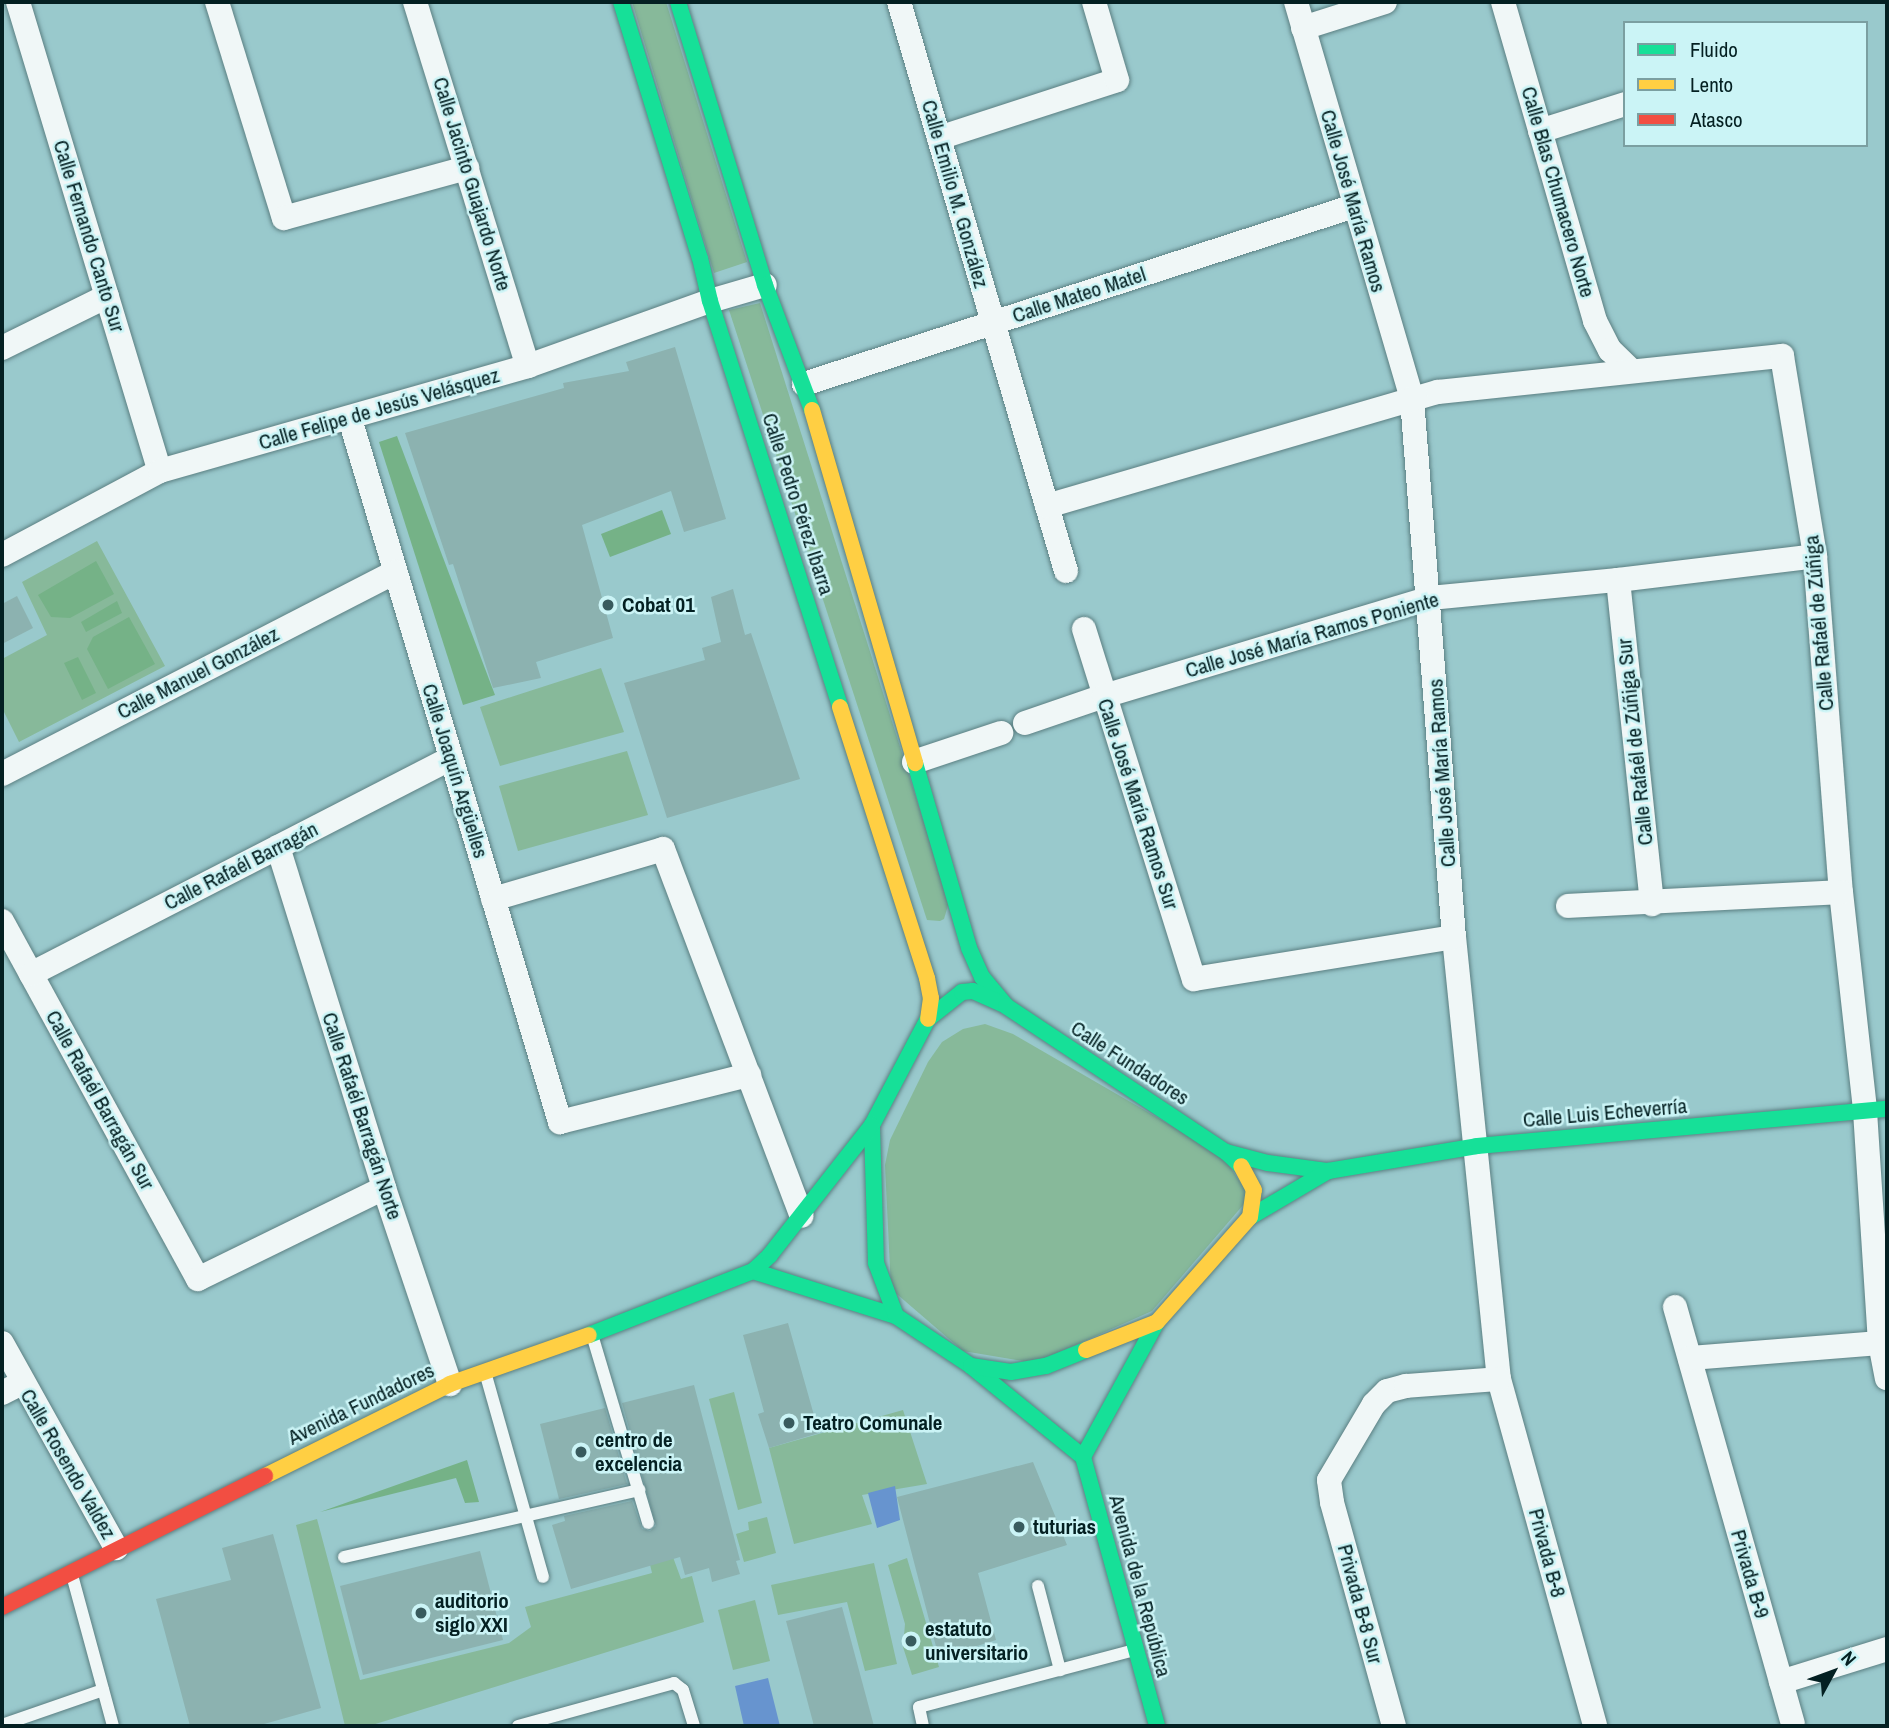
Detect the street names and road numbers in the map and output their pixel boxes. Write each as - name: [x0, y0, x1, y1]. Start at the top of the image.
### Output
- street label: Calle Jacinto Guajardo Norte: [427, 74, 517, 294]
- street label: Calle Blas Chumacero Norte: [1516, 84, 1600, 300]
- street label: Calle Emilio M. González: [916, 97, 994, 291]
- street label: Calle José María Ramos: [1315, 107, 1391, 295]
- street label: Calle Fernando Canto Sur: [48, 137, 130, 335]
- street label: Calle Mateo Matel: [1009, 262, 1149, 328]
- street label: Calle Felipe de Jesús Velásquez: [256, 363, 502, 455]
- street label: Calle Pedro Pérez Ibarra: [757, 410, 839, 598]
- street label: Calle Rafaél de Zúñiga: [1799, 534, 1839, 712]
- street label: Calle José María Ramos Poniente: [1182, 587, 1442, 683]
- street label: Calle Manuel González: [113, 621, 283, 725]
- street label: Calle Rafaél de Zúñiga Sur: [1612, 637, 1658, 847]
- street label: Calle José María Ramos: [1423, 678, 1461, 868]
- street label: Calle Joaquín Argüelles: [416, 680, 494, 862]
- street label: Calle José María Ramos Sur: [1092, 695, 1184, 913]
- street label: Calle Rafaél Barragán: [160, 816, 322, 916]
- street label: Calle Rafaél Barragán Sur: [40, 1006, 160, 1194]
- street label: Calle Rafaél Barragán Norte: [317, 1009, 407, 1223]
- street label: Calle Fundadores: [1066, 1015, 1194, 1111]
- street label: Calle Luis Echeverría: [1522, 1093, 1688, 1133]
- street label: Avenida Fundadores: [284, 1358, 438, 1450]
- street label: Calle Rosendo Valdez: [15, 1384, 121, 1544]
- street label: Avenida de la República: [1104, 1492, 1176, 1680]
- street label: Privada B-8: [1523, 1506, 1571, 1600]
- street label: Privada B-9: [1725, 1527, 1775, 1621]
- street label: Privada B-8 Sur: [1332, 1542, 1388, 1666]

